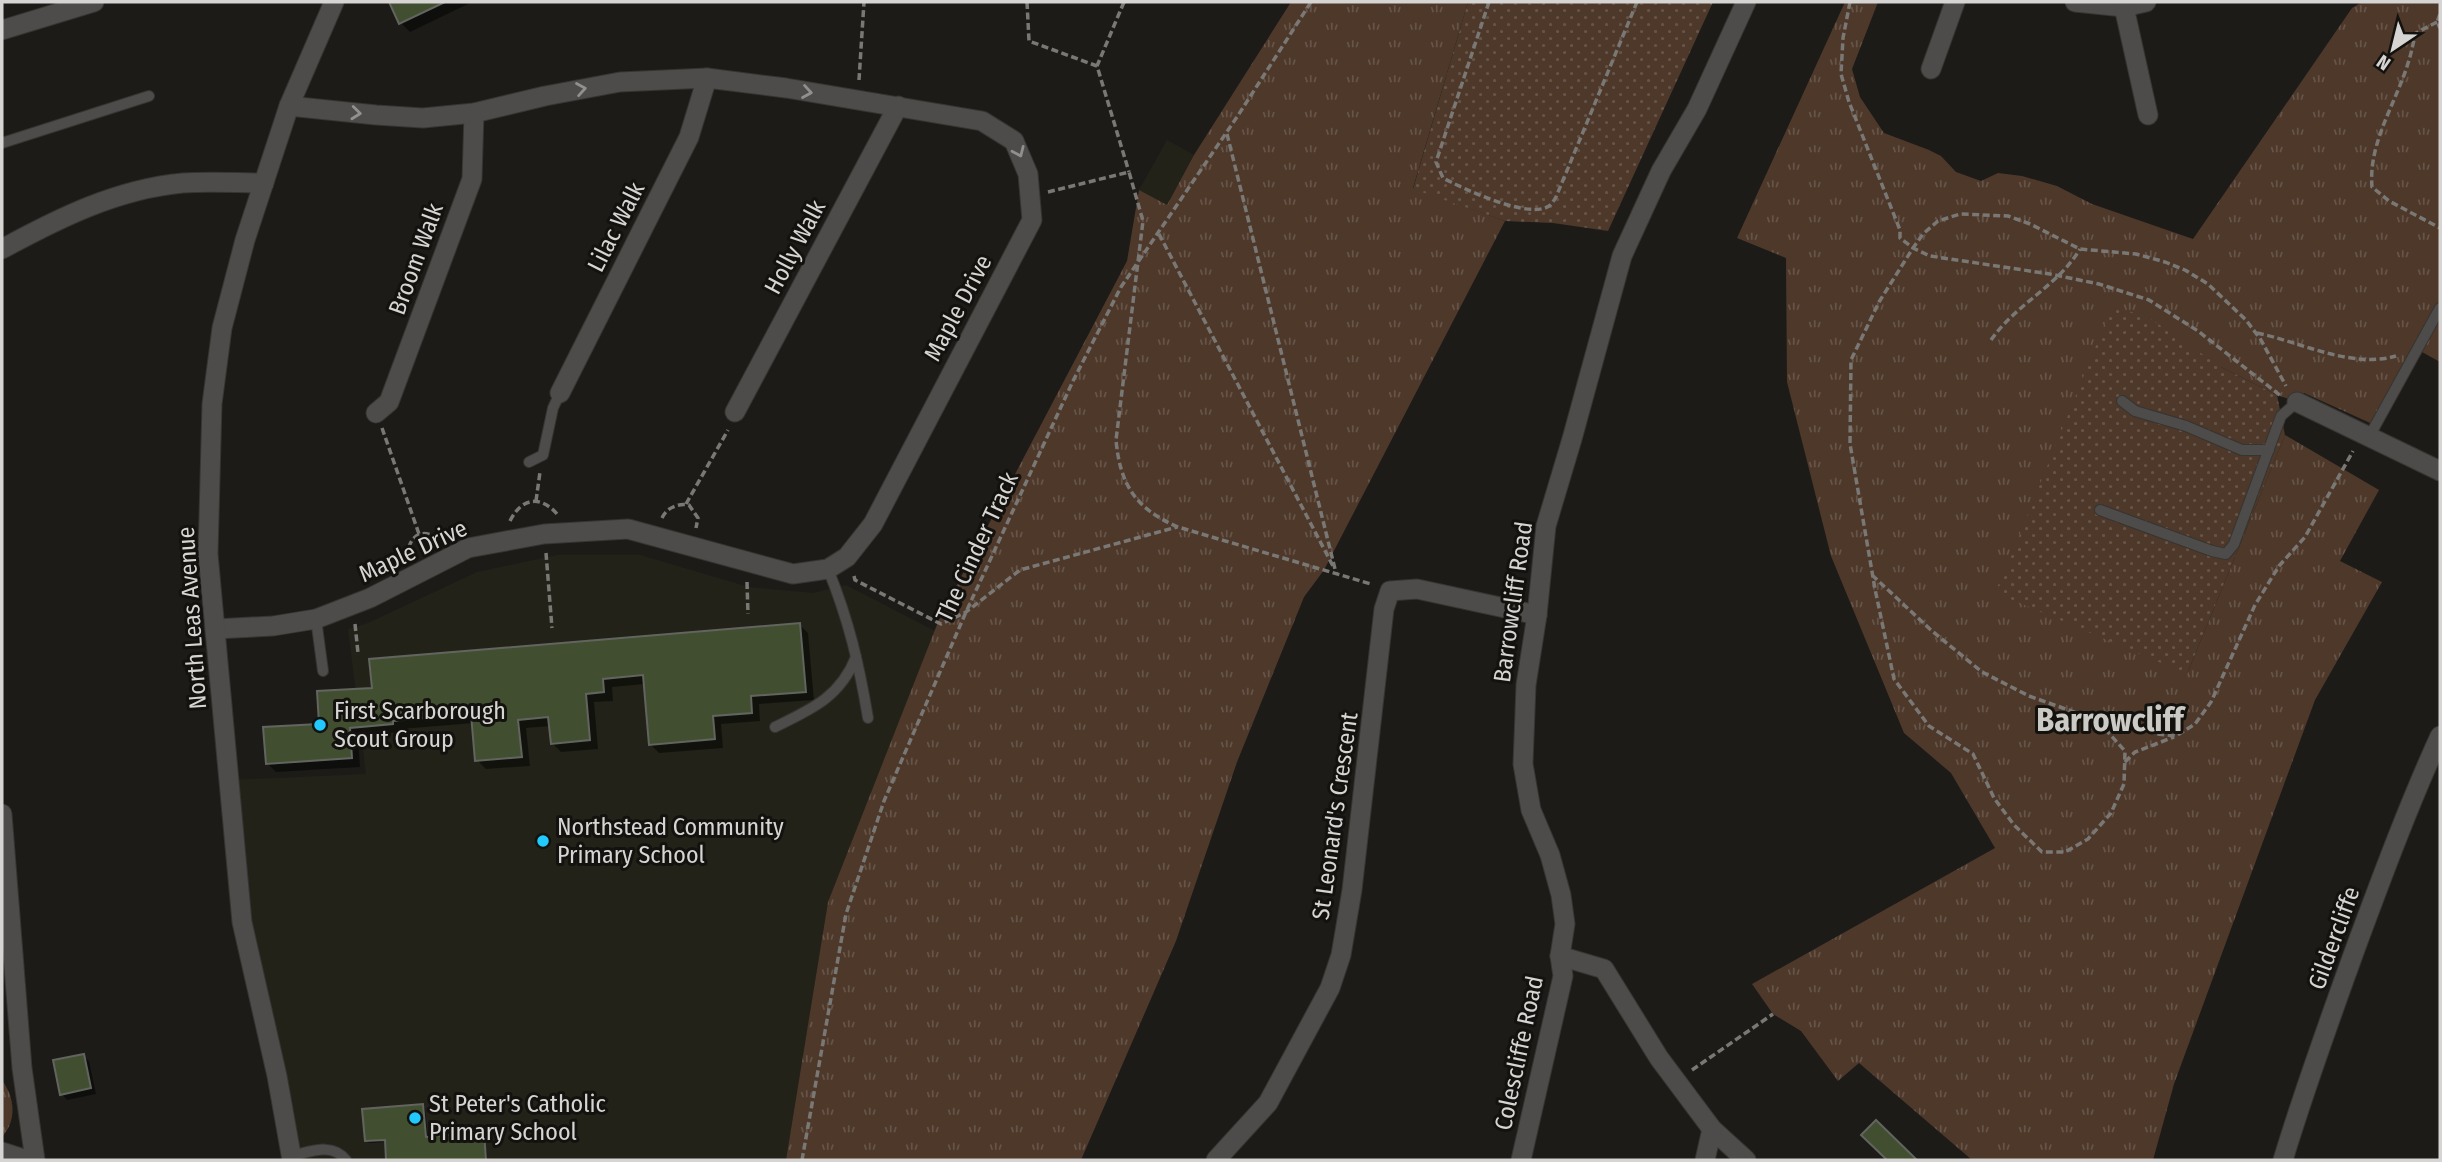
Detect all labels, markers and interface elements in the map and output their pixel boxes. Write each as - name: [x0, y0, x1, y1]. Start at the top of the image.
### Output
- north arrow: [2358, 14, 2428, 84]
- text: N: [2372, 50, 2395, 75]
- one-way arrow: [575, 82, 587, 97]
- one-way arrow: [801, 84, 813, 99]
- one-way arrow: [351, 106, 362, 121]
- one-way arrow: [1011, 145, 1025, 157]
- street label: Lilac Walk: [582, 177, 651, 277]
- street label: Holly Walk: [759, 195, 832, 299]
- street label: Broom Walk: [383, 199, 449, 319]
- street label: Maple Drive: [918, 250, 998, 366]
- street label: The Cinder Track: [930, 467, 1024, 626]
- street label: Maple Drive: [354, 514, 472, 588]
- street label: Barrowcliff Road: [1488, 520, 1538, 684]
- street label: North Leas Avenue: [172, 526, 212, 710]
- place label: First Scarborough Scout Group: [334, 697, 506, 753]
- district label: Barrowcliff: [2036, 701, 2186, 739]
- street label: St Leonard's Crescent: [1307, 710, 1363, 922]
- marker: First Scarborough Scout Group: [312, 717, 328, 733]
- place label: Northstead Community Primary School: [557, 813, 784, 869]
- marker: Northstead Community Primary School: [535, 833, 551, 849]
- street label: Gildercliffe: [2302, 883, 2366, 993]
- street label: Colescliffe Road: [1489, 973, 1549, 1133]
- place label: St Peter's Catholic Primary School: [429, 1090, 606, 1146]
- marker: St Peter's Catholic Primary School: [407, 1110, 423, 1126]

